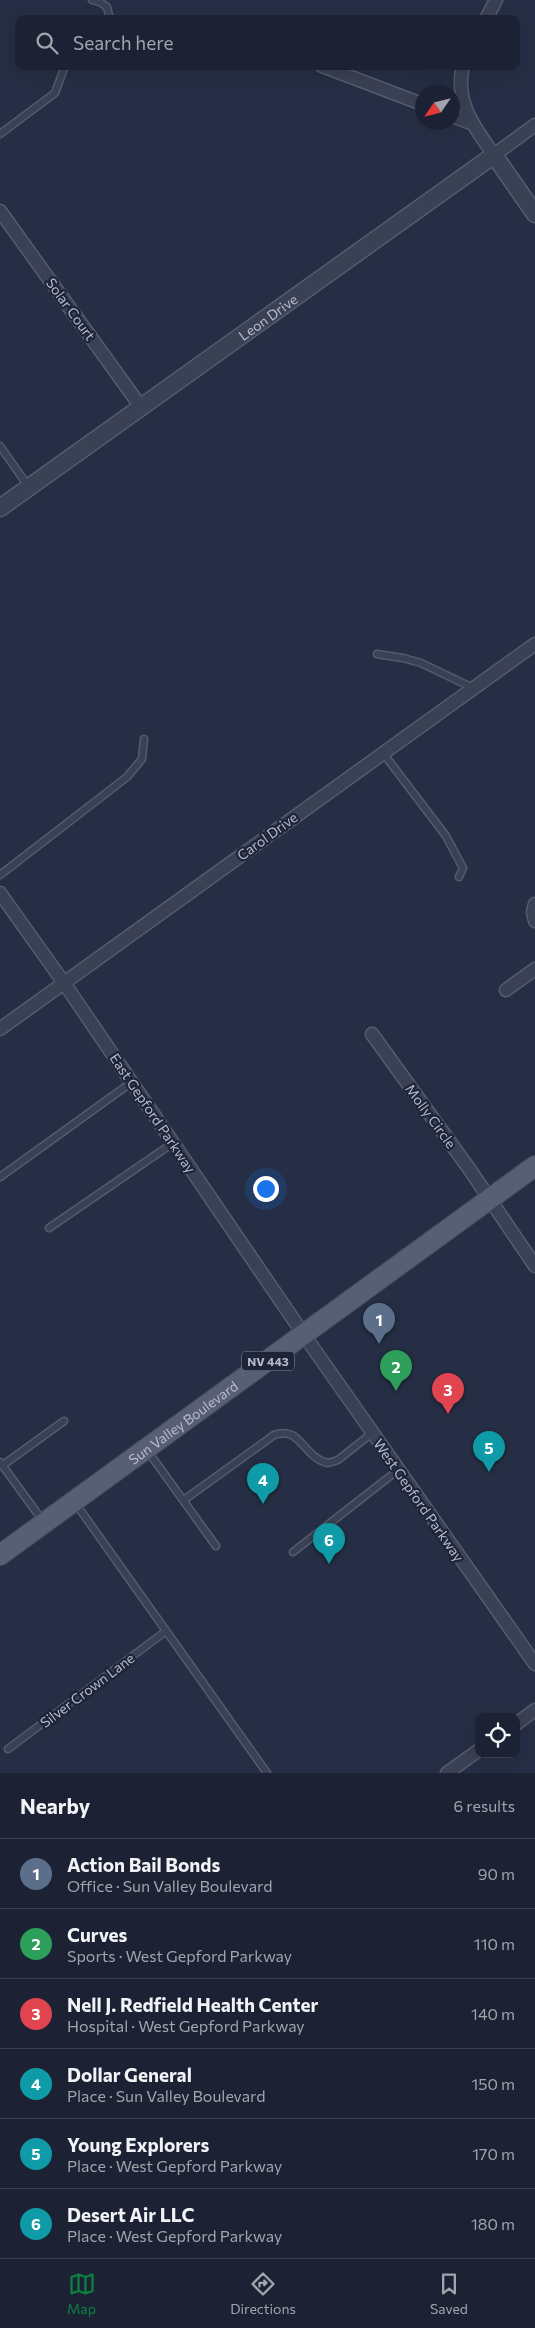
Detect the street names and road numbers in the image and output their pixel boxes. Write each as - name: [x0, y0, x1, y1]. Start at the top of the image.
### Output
- street label: Solar Court: [43, 275, 99, 344]
- street label: Leon Drive: [235, 290, 300, 344]
- street label: Carol Drive: [233, 808, 301, 864]
- street label: East Gepford Parkway: [107, 1050, 199, 1176]
- street label: Molly Circle: [402, 1081, 460, 1151]
- road number: NV 443: [242, 1352, 294, 1370]
- street label: Sun Valley Boulevard: [125, 1377, 241, 1468]
- street label: West Gepford Parkway: [370, 1435, 468, 1565]
- street label: Silver Crown Lane: [36, 1649, 138, 1731]

